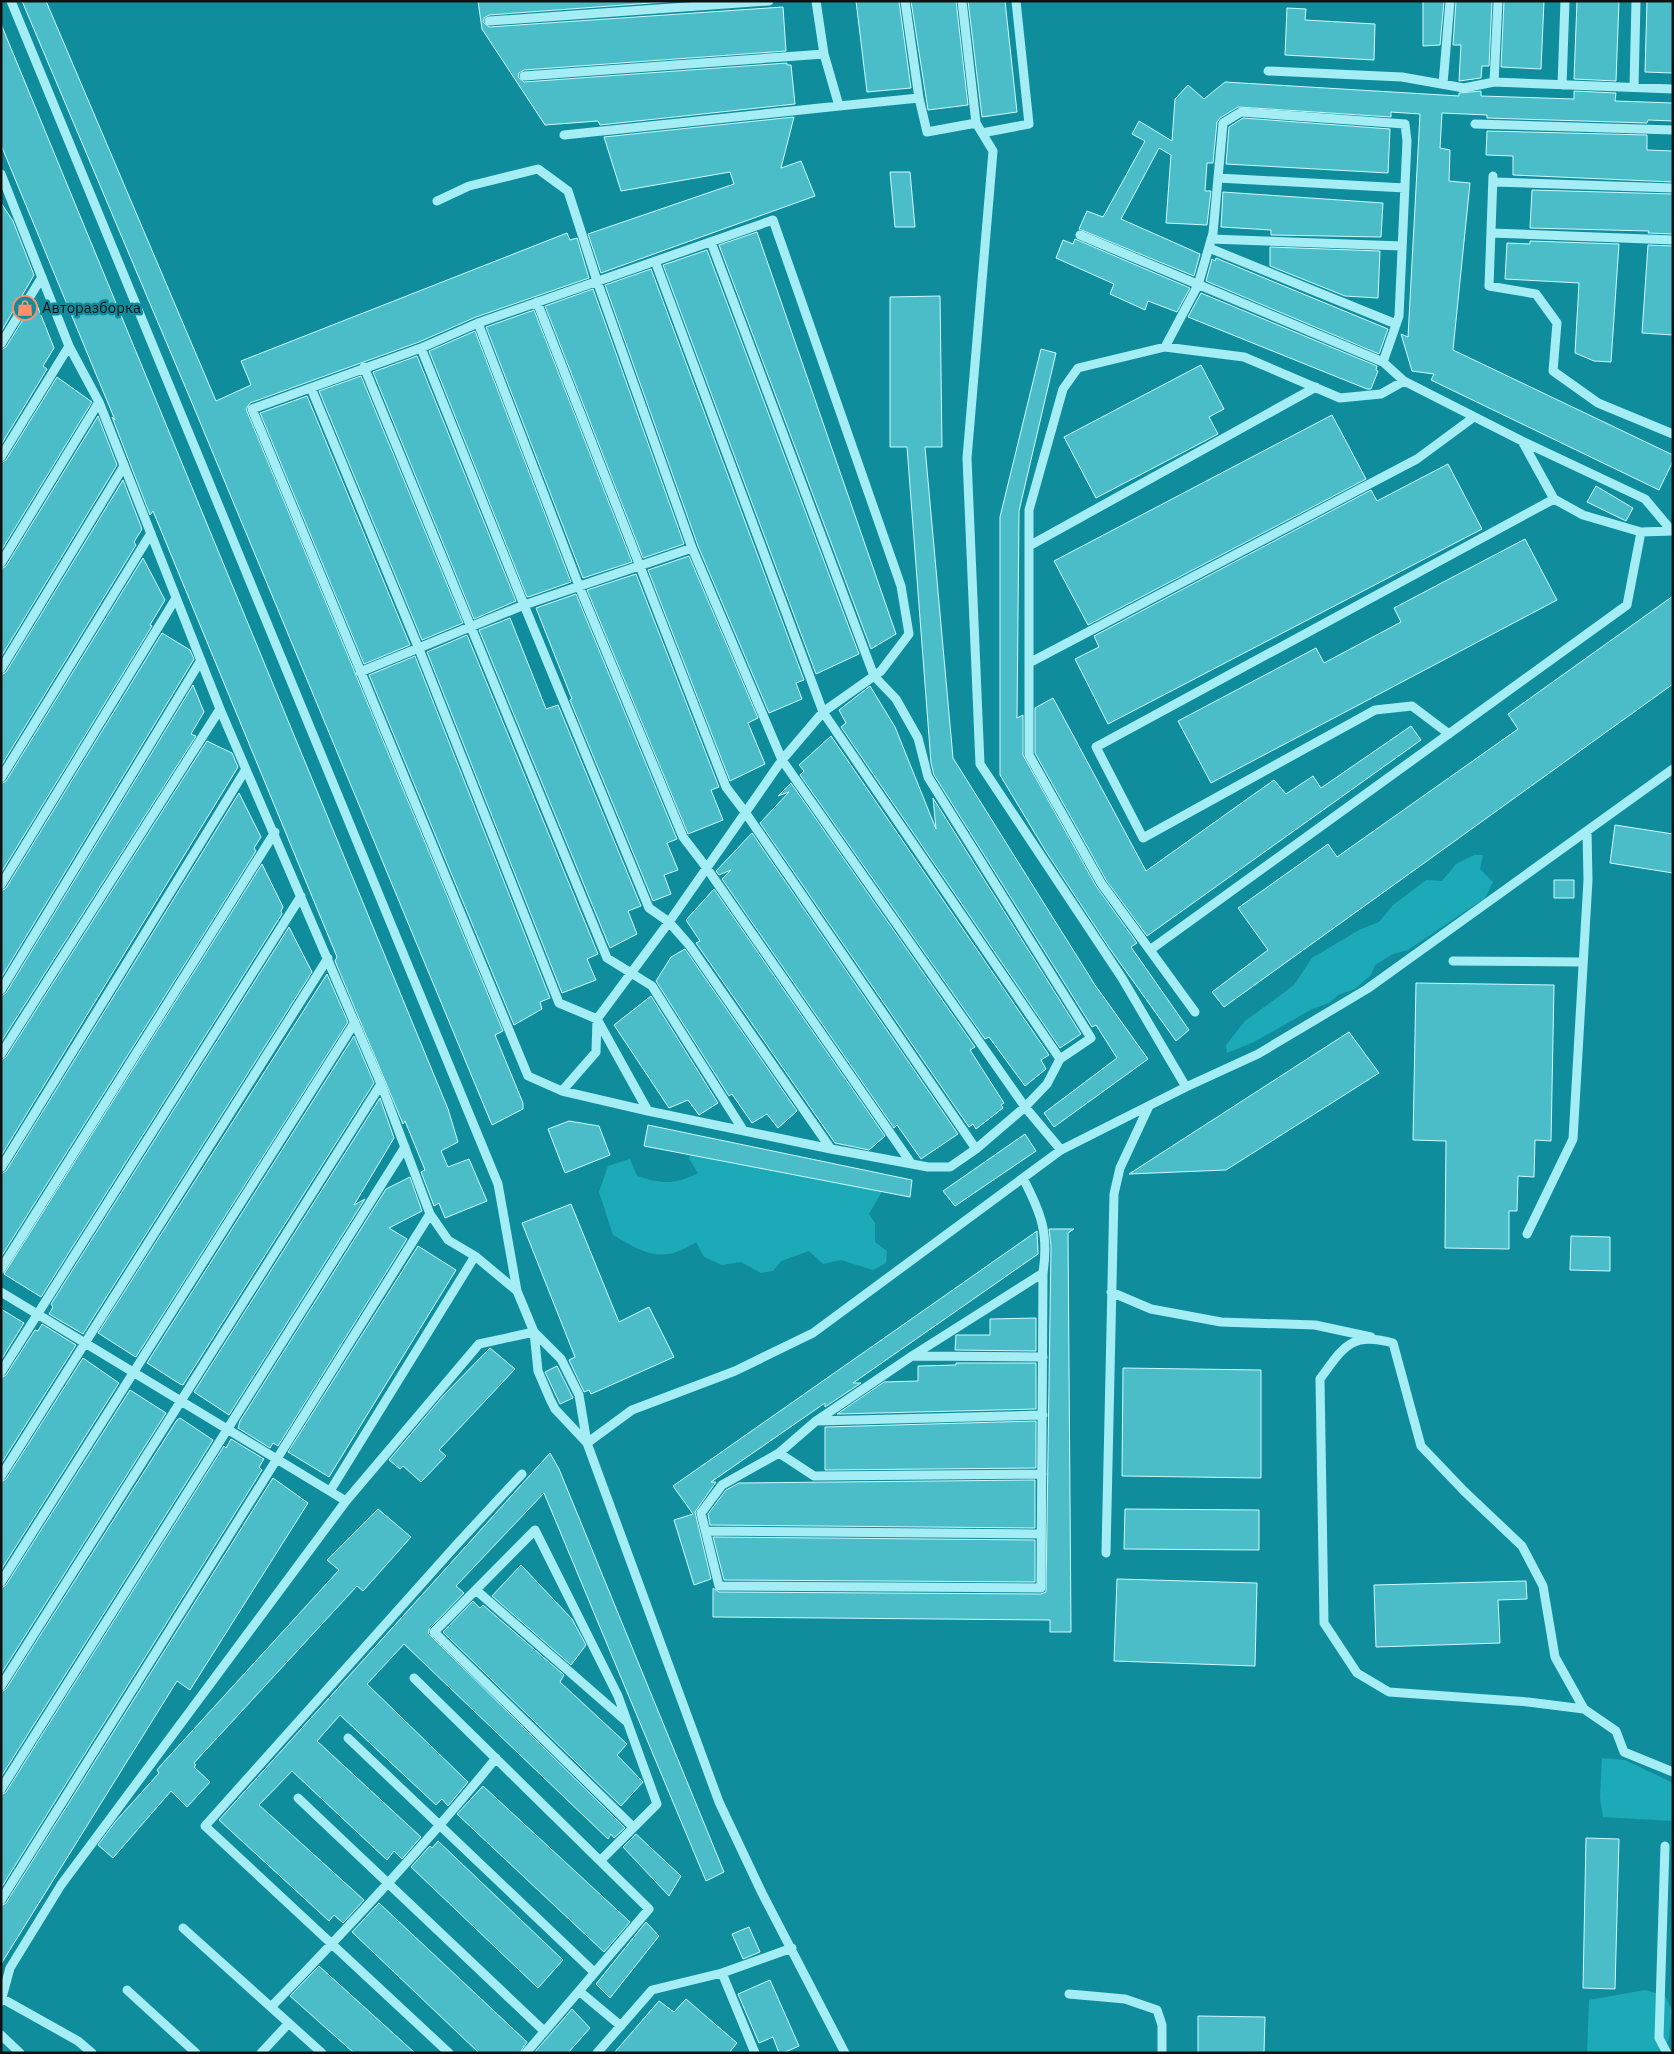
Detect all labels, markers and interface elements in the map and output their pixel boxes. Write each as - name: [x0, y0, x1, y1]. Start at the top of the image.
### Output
- shop icon: Авторазборка: [12, 295, 38, 321]
- place label: Авторазборка: [42, 298, 141, 317]

